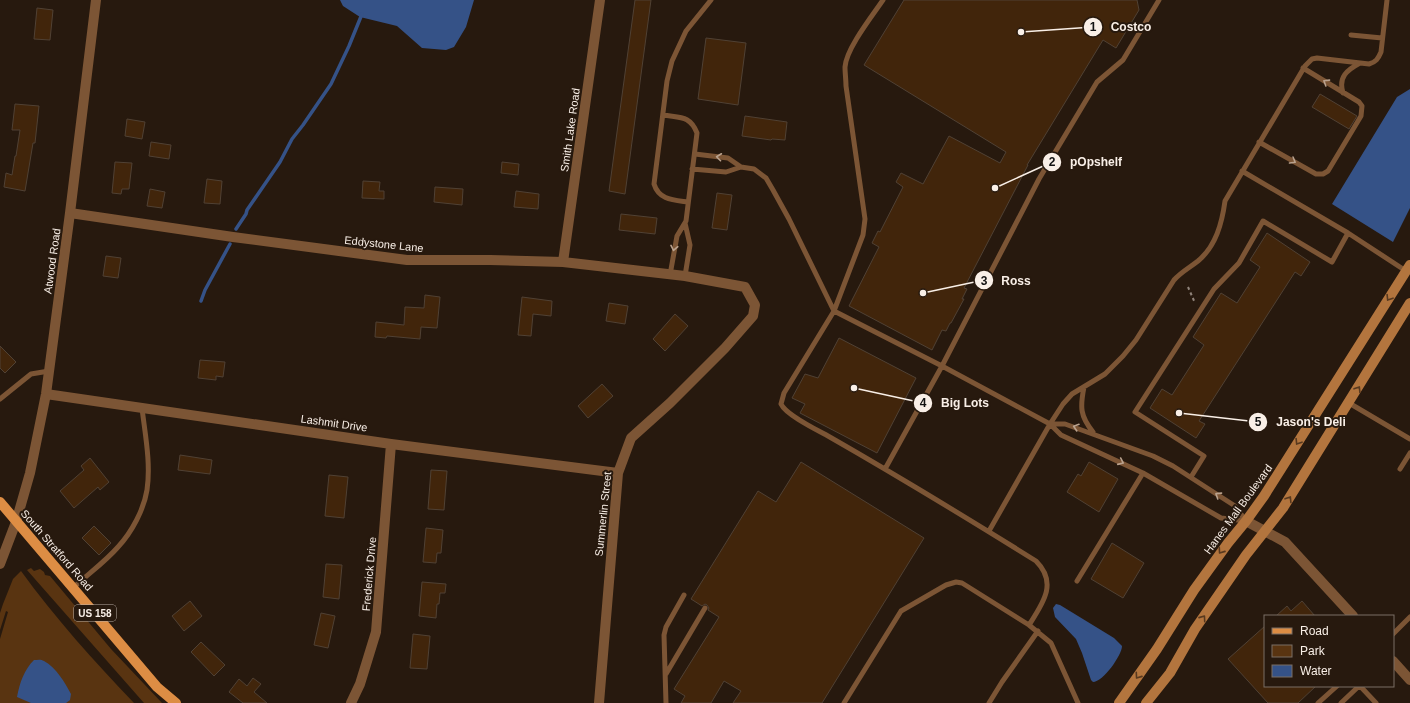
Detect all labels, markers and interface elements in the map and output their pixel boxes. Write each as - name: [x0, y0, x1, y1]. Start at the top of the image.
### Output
- callout: Costco: [1083, 15, 1160, 39]
- text: 1: [1090, 20, 1097, 34]
- text: Costco: [1111, 20, 1151, 34]
- one-way arrow: [1323, 80, 1330, 87]
- street label: Smith Lake Road: [558, 87, 582, 173]
- callout: pOpshelf: [1042, 150, 1130, 174]
- one-way arrow: [716, 152, 722, 161]
- text: 2: [1049, 155, 1056, 169]
- text: pOpshelf: [1070, 155, 1123, 169]
- one-way arrow: [1289, 157, 1296, 164]
- street label: Atwood Road: [41, 227, 63, 295]
- street label: Eddystone Lane: [344, 234, 424, 254]
- one-way arrow: [671, 245, 679, 251]
- callout: Ross: [974, 268, 1039, 292]
- text: 3: [981, 274, 988, 288]
- text: Ross: [1001, 274, 1031, 288]
- one-way arrow: [1386, 294, 1394, 301]
- one-way arrow: [1353, 386, 1360, 393]
- callout: Big Lots: [913, 391, 997, 415]
- text: 4: [920, 396, 927, 410]
- text: Big Lots: [941, 396, 989, 410]
- callout: Jason's Deli: [1248, 410, 1354, 434]
- street label: Lashmit Drive: [300, 412, 368, 434]
- text: 5: [1255, 415, 1262, 429]
- text: Jason's Deli: [1276, 415, 1346, 429]
- one-way arrow: [1073, 424, 1080, 432]
- one-way arrow: [1295, 438, 1303, 445]
- one-way arrow: [1116, 457, 1124, 465]
- street label: Hanes Mall Boulevard: [1202, 462, 1274, 556]
- street label: Summerlin Street: [593, 471, 613, 557]
- one-way arrow: [1215, 492, 1222, 499]
- one-way arrow: [1284, 496, 1291, 503]
- street label: South Stratford Road: [19, 507, 95, 593]
- street label: Frederick Drive: [360, 536, 378, 612]
- one-way arrow: [1219, 547, 1226, 554]
- road number: US 158: [74, 605, 116, 621]
- one-way arrow: [1198, 615, 1205, 622]
- legend: [1264, 615, 1394, 687]
- text: Road: [1300, 624, 1329, 638]
- text: Park: [1300, 644, 1326, 658]
- text: Water: [1300, 664, 1332, 678]
- one-way arrow: [1135, 672, 1143, 679]

